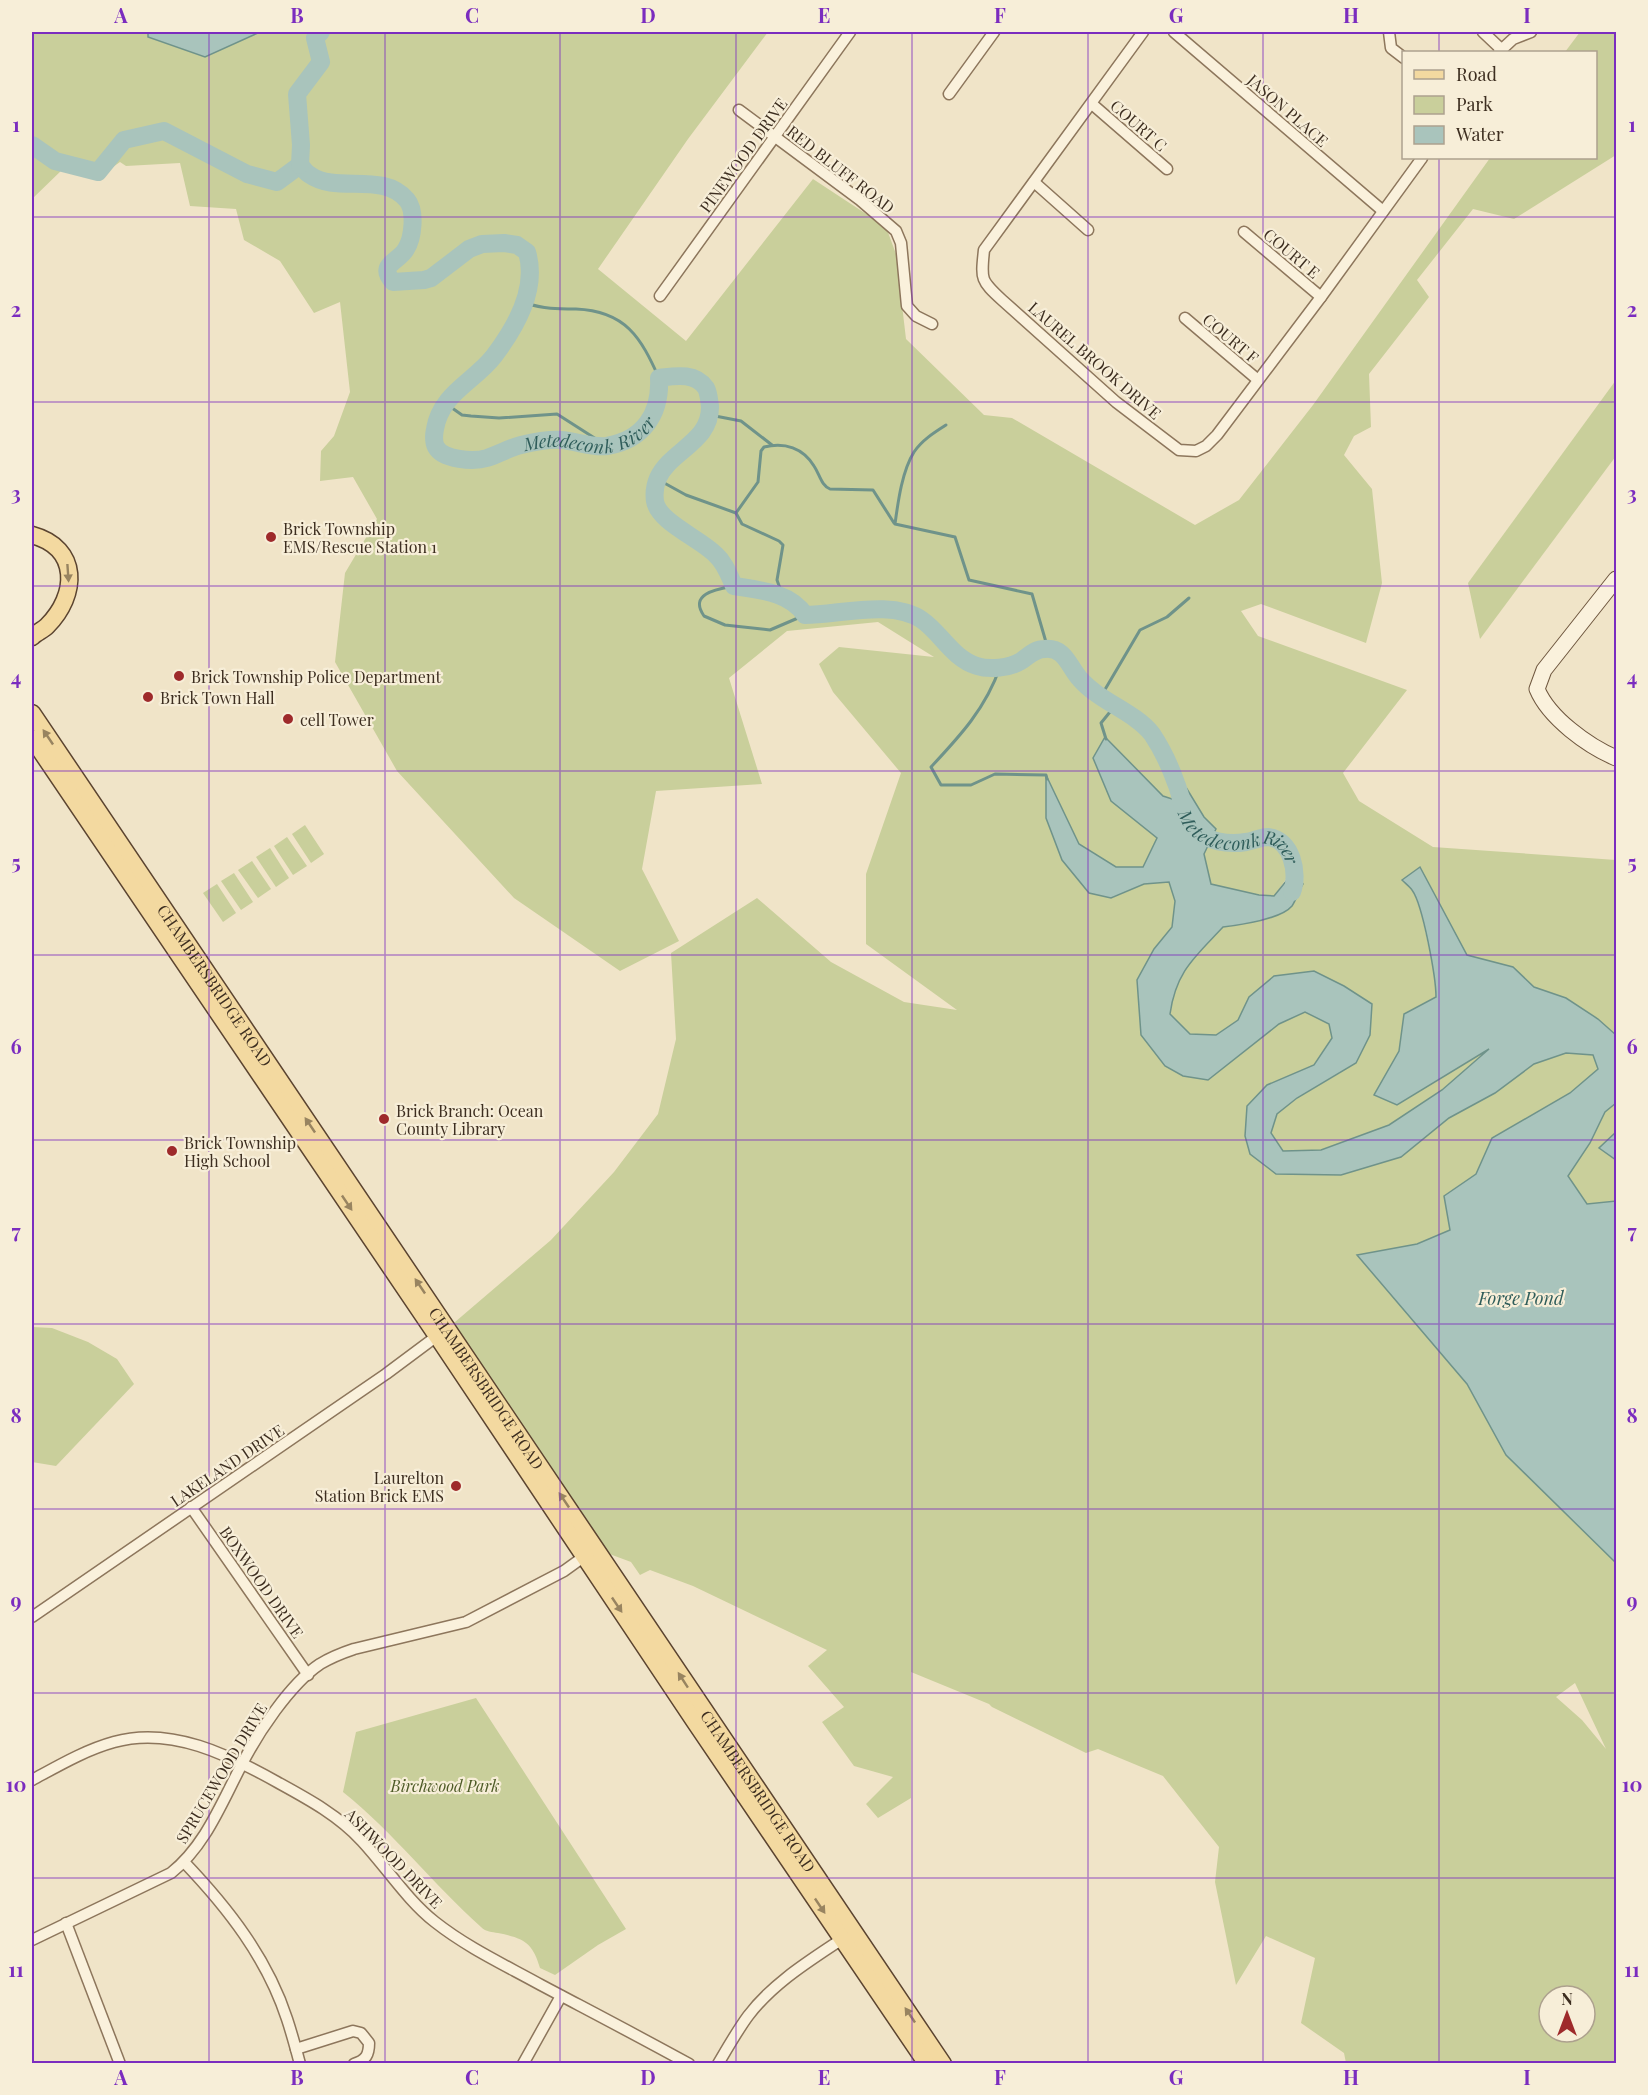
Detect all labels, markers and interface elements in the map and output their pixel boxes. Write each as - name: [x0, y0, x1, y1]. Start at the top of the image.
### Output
- text: A: [113, 1, 128, 28]
- text: B: [290, 1, 304, 28]
- text: C: [465, 1, 479, 28]
- text: D: [640, 1, 656, 28]
- text: E: [818, 1, 830, 28]
- text: F: [994, 1, 1006, 28]
- text: G: [1169, 1, 1184, 28]
- text: H: [1343, 1, 1359, 28]
- text: I: [1523, 1, 1531, 28]
- legend: [1402, 51, 1597, 159]
- text: Road: [1456, 62, 1497, 86]
- street label: JASON PLACE: [1243, 69, 1333, 151]
- text: Park: [1456, 92, 1493, 116]
- street label: PINEWOOD DRIVE: [694, 94, 792, 216]
- street label: COURT C: [1106, 95, 1172, 155]
- text: 1: [12, 110, 20, 137]
- text: 1: [1628, 110, 1636, 137]
- street label: RED BLUFF ROAD: [783, 120, 899, 218]
- text: Water: [1455, 122, 1504, 146]
- street label: COURT E: [1260, 223, 1324, 283]
- text: 2: [11, 295, 21, 322]
- text: 2: [1627, 295, 1637, 322]
- street label: LAUREL BROOK DRIVE: [1024, 297, 1166, 423]
- street label: COURT F: [1199, 309, 1263, 367]
- water label: Metedeconk River: [520, 411, 661, 459]
- text: 3: [11, 479, 21, 506]
- text: 3: [1627, 479, 1637, 506]
- place label: Brick Township EMS/Rescue Station 1: [283, 518, 437, 557]
- marker: Brick Township EMS/Rescue Station 1: [264, 530, 278, 544]
- one-way arrow: [64, 564, 73, 583]
- text: 4: [11, 663, 21, 690]
- text: 4: [1627, 663, 1637, 690]
- place label: Brick Township Police Department: [191, 666, 441, 687]
- marker: Brick Township Police Department: [172, 669, 186, 683]
- place label: Brick Town Hall: [160, 687, 275, 708]
- marker: Brick Town Hall: [141, 690, 155, 704]
- place label: cell Tower: [300, 709, 374, 730]
- marker: cell Tower: [281, 712, 295, 726]
- one-way arrow: [42, 729, 53, 745]
- water label: Metedeconk River: [1172, 804, 1305, 868]
- text: 5: [11, 848, 21, 875]
- text: 5: [1627, 848, 1637, 875]
- street label: CHAMBERSBRIDGE ROAD: [153, 900, 277, 1070]
- text: 6: [10, 1032, 22, 1059]
- text: 6: [1626, 1032, 1638, 1059]
- place label: Brick Branch: Ocean County Library: [396, 1100, 544, 1139]
- marker: Brick Branch: Ocean County Library: [377, 1112, 391, 1126]
- one-way arrow: [304, 1117, 316, 1133]
- place label: Brick Township High School: [184, 1132, 296, 1171]
- marker: Brick Township High School: [165, 1144, 179, 1158]
- one-way arrow: [342, 1195, 353, 1212]
- text: 7: [11, 1217, 21, 1244]
- text: 7: [1627, 1217, 1637, 1244]
- one-way arrow: [414, 1278, 425, 1294]
- water label: Forge Pond: [1477, 1286, 1565, 1310]
- street label: CHAMBERSBRIDGE ROAD: [425, 1303, 549, 1473]
- text: 8: [10, 1401, 22, 1428]
- text: 8: [1626, 1401, 1638, 1428]
- street label: LAKELAND DRIVE: [166, 1419, 288, 1511]
- place label: Laurelton Station Brick EMS: [315, 1467, 444, 1506]
- marker: Laurelton Station Brick EMS: [449, 1479, 463, 1493]
- one-way arrow: [559, 1492, 570, 1508]
- street label: BOXWOOD DRIVE: [216, 1522, 308, 1642]
- text: 9: [10, 1586, 22, 1613]
- text: 9: [1626, 1586, 1638, 1613]
- one-way arrow: [611, 1596, 623, 1612]
- one-way arrow: [677, 1672, 689, 1688]
- street label: SPRUCEWOOD DRIVE: [171, 1699, 271, 1847]
- street label: CHAMBERSBRIDGE ROAD: [697, 1706, 821, 1876]
- text: 10: [6, 1770, 26, 1797]
- text: 10: [1622, 1770, 1642, 1797]
- park label: Birchwood Park: [390, 1775, 499, 1796]
- street label: ASHWOOD DRIVE: [340, 1803, 447, 1913]
- one-way arrow: [814, 1897, 826, 1913]
- text: 11: [8, 1955, 24, 1982]
- text: 11: [1624, 1955, 1640, 1982]
- north arrow: [1537, 1984, 1597, 2044]
- text: N: [1561, 1988, 1573, 2009]
- one-way arrow: [905, 2007, 916, 2023]
- text: A: [113, 2063, 128, 2090]
- text: B: [290, 2063, 304, 2090]
- text: C: [465, 2063, 479, 2090]
- text: D: [640, 2063, 656, 2090]
- text: E: [818, 2063, 830, 2090]
- text: F: [994, 2063, 1006, 2090]
- text: G: [1169, 2063, 1184, 2090]
- text: H: [1343, 2063, 1359, 2090]
- text: I: [1523, 2063, 1531, 2090]

